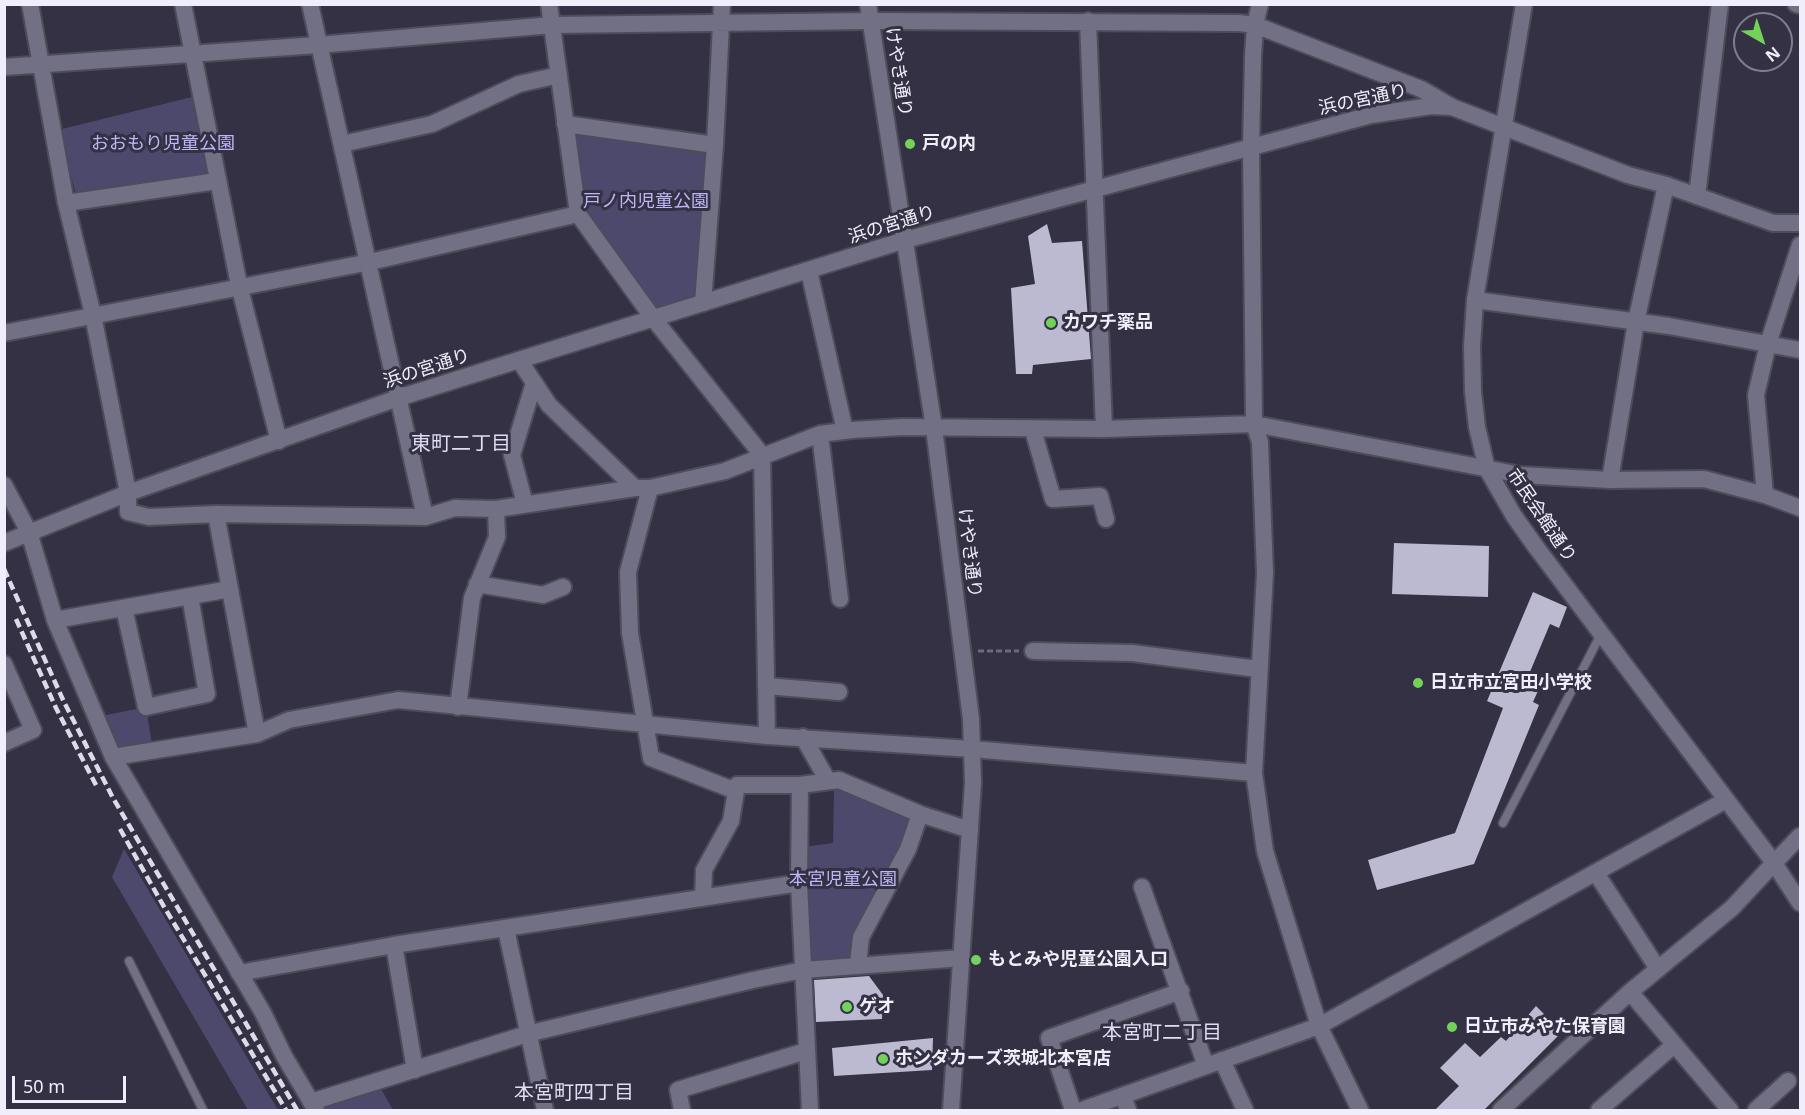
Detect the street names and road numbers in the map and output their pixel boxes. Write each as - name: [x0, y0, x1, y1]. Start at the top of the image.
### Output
- street label: けやき通り: [880, 26, 916, 118]
- street label: 浜の宮通り: [1317, 80, 1409, 120]
- street label: 浜の宮通り: [846, 202, 938, 248]
- street label: 浜の宮通り: [381, 345, 473, 393]
- street label: 市民会館通り: [1502, 465, 1580, 567]
- street label: けやき通り: [953, 507, 985, 599]

